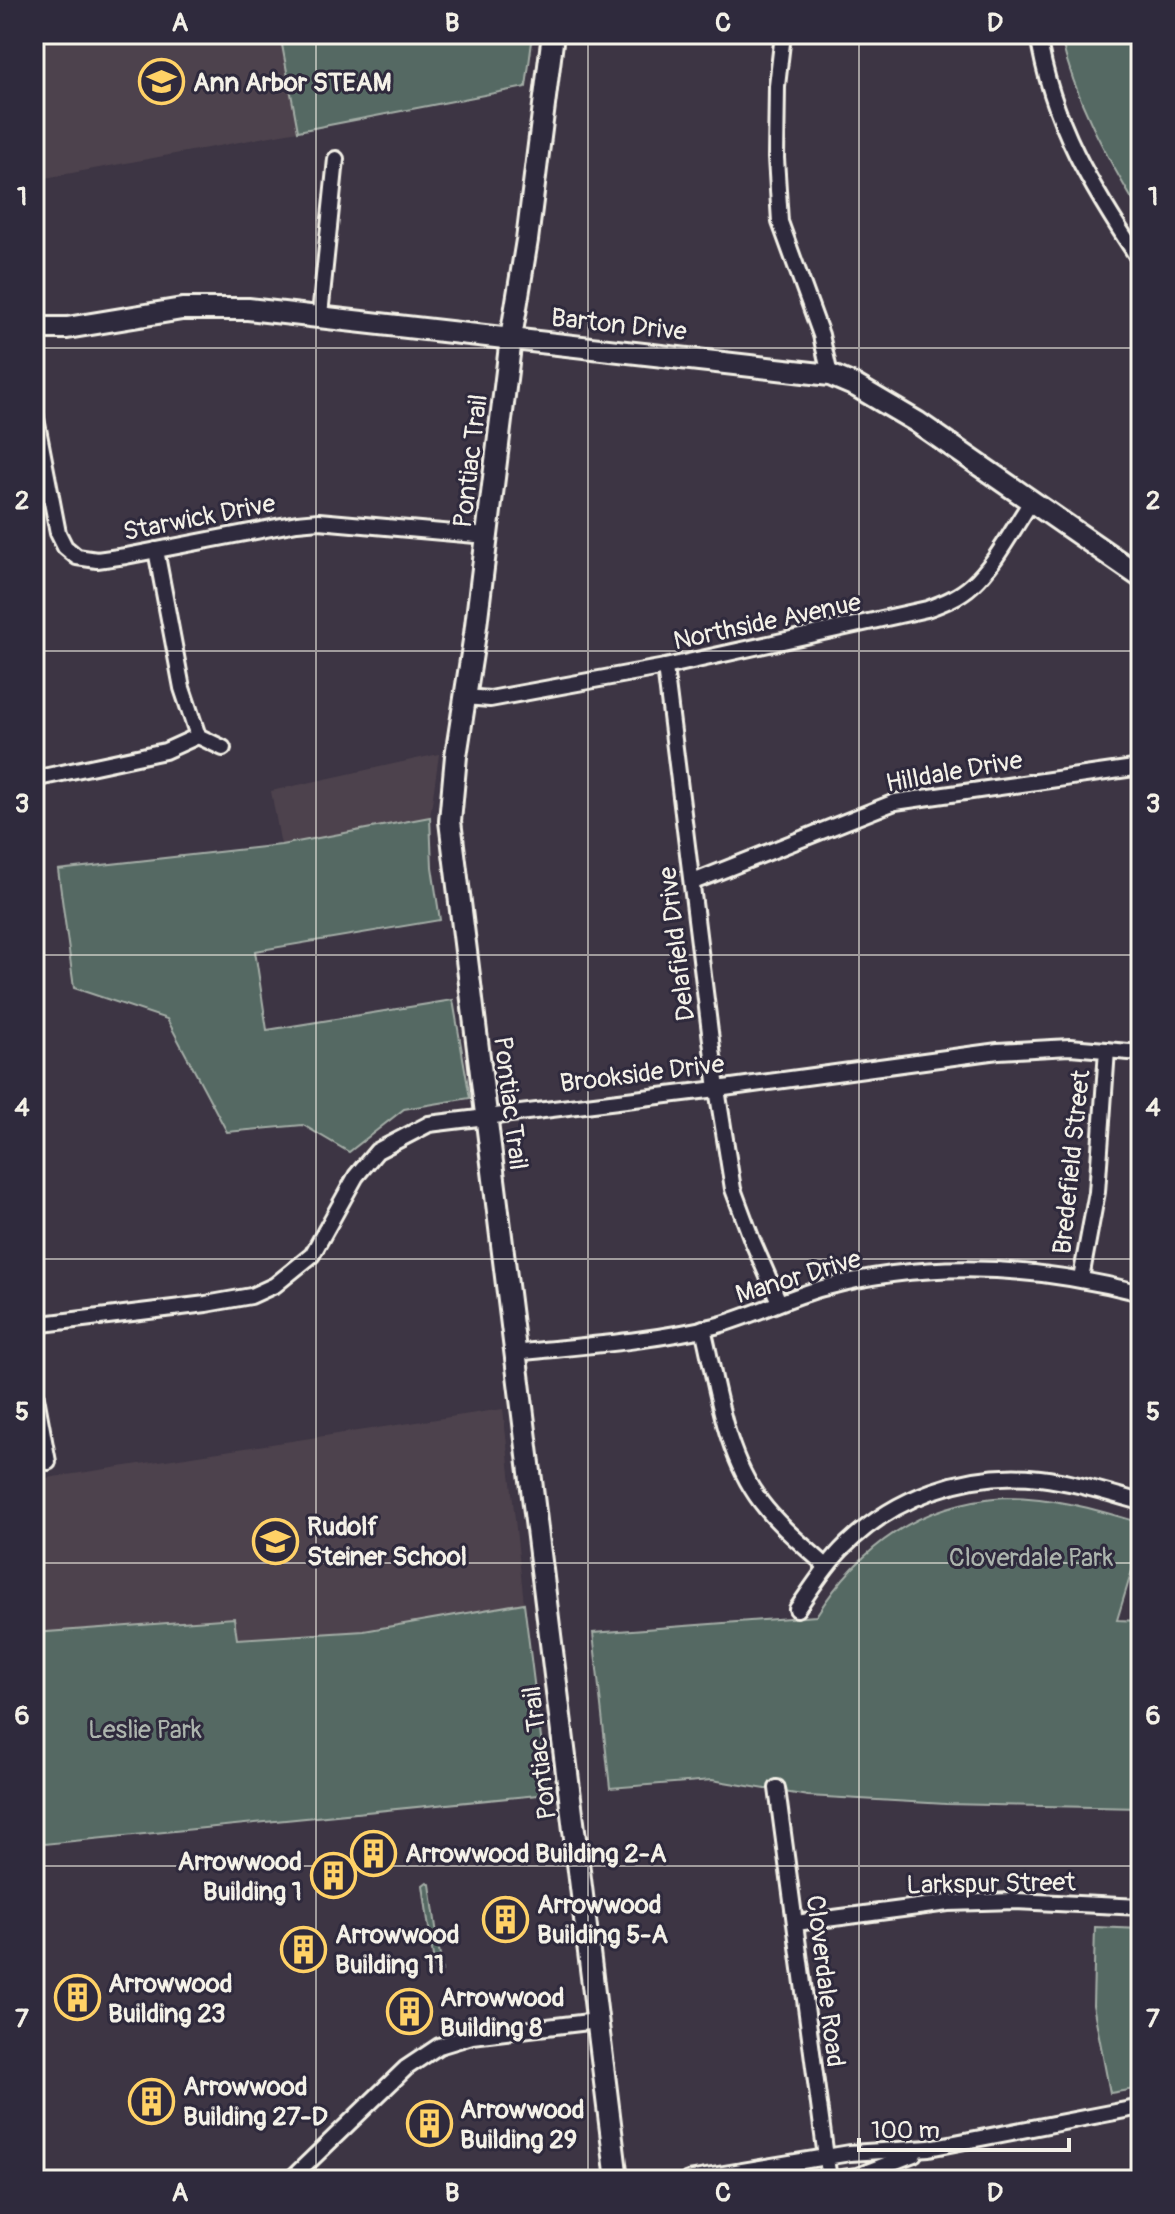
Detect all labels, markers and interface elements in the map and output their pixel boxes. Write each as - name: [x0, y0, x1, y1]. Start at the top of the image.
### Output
- text: A: [172, 7, 189, 39]
- text: B: [445, 7, 459, 39]
- text: C: [715, 7, 731, 39]
- text: D: [987, 7, 1003, 39]
- school or university icon: Ann Arbor STEAM: [138, 58, 186, 106]
- place label: Ann Arbor STEAM: [193, 67, 391, 99]
- text: 1: [17, 181, 27, 213]
- text: 1: [1148, 181, 1158, 213]
- street label: Barton Drive: [550, 302, 688, 348]
- street label: Pontiac Trail: [447, 392, 495, 530]
- text: 2: [15, 485, 29, 517]
- text: 2: [1146, 485, 1160, 517]
- street label: Starwick Drive: [120, 488, 278, 548]
- street label: Northside Avenue: [670, 586, 864, 657]
- street label: Hilldale Drive: [883, 744, 1025, 800]
- text: 3: [15, 788, 29, 820]
- text: 3: [1146, 788, 1160, 820]
- street label: Delafield Drive: [652, 865, 702, 1023]
- street label: Pontiac Trail: [486, 1034, 534, 1172]
- street label: Brookside Drive: [558, 1048, 726, 1100]
- street label: Bredefield Street: [1046, 1068, 1098, 1256]
- text: 4: [14, 1092, 30, 1124]
- text: 4: [1145, 1092, 1161, 1124]
- street label: Manor Drive: [732, 1243, 865, 1311]
- text: 5: [15, 1396, 29, 1428]
- text: 5: [1146, 1396, 1160, 1428]
- place label: Rudolf Steiner School: [307, 1511, 467, 1573]
- school or university icon: Rudolf Steiner School: [252, 1517, 300, 1565]
- park label: Cloverdale Park: [949, 1542, 1113, 1574]
- street label: Pontiac Trail: [516, 1684, 564, 1822]
- text: 6: [14, 1700, 30, 1732]
- text: 6: [1145, 1700, 1161, 1732]
- park label: Leslie Park: [88, 1714, 202, 1746]
- building icon: Arrowwood Building 2-A: [350, 1829, 398, 1877]
- place label: Arrowwood Building 2-A: [405, 1838, 667, 1870]
- place label: Arrowwood Building 1: [178, 1846, 302, 1908]
- building icon: Arrowwood Building 1: [309, 1852, 357, 1900]
- street label: Larkspur Street: [906, 1867, 1076, 1901]
- place label: Arrowwood Building 5-A: [537, 1889, 668, 1951]
- street label: Cloverdale Road: [799, 1893, 851, 2069]
- building icon: Arrowwood Building 5-A: [482, 1895, 530, 1943]
- place label: Arrowwood Building 11: [335, 1919, 459, 1981]
- building icon: Arrowwood Building 11: [280, 1925, 328, 1973]
- place label: Arrowwood Building 23: [108, 1968, 232, 2030]
- building icon: Arrowwood Building 23: [53, 1974, 101, 2022]
- place label: Arrowwood Building 8: [440, 1982, 564, 2044]
- building icon: Arrowwood Building 8: [385, 1988, 433, 2036]
- text: 7: [15, 2003, 29, 2035]
- text: 7: [1146, 2003, 1160, 2035]
- place label: Arrowwood Building 27-D: [183, 2071, 328, 2133]
- building icon: Arrowwood Building 27-D: [128, 2077, 176, 2125]
- place label: Arrowwood Building 29: [460, 2094, 584, 2156]
- building icon: Arrowwood Building 29: [405, 2100, 453, 2148]
- scale bar: [859, 2102, 1069, 2152]
- text: 100 m: [871, 2116, 940, 2145]
- text: A: [172, 2177, 189, 2209]
- text: B: [445, 2177, 459, 2209]
- text: C: [715, 2177, 731, 2209]
- text: D: [987, 2177, 1003, 2209]

